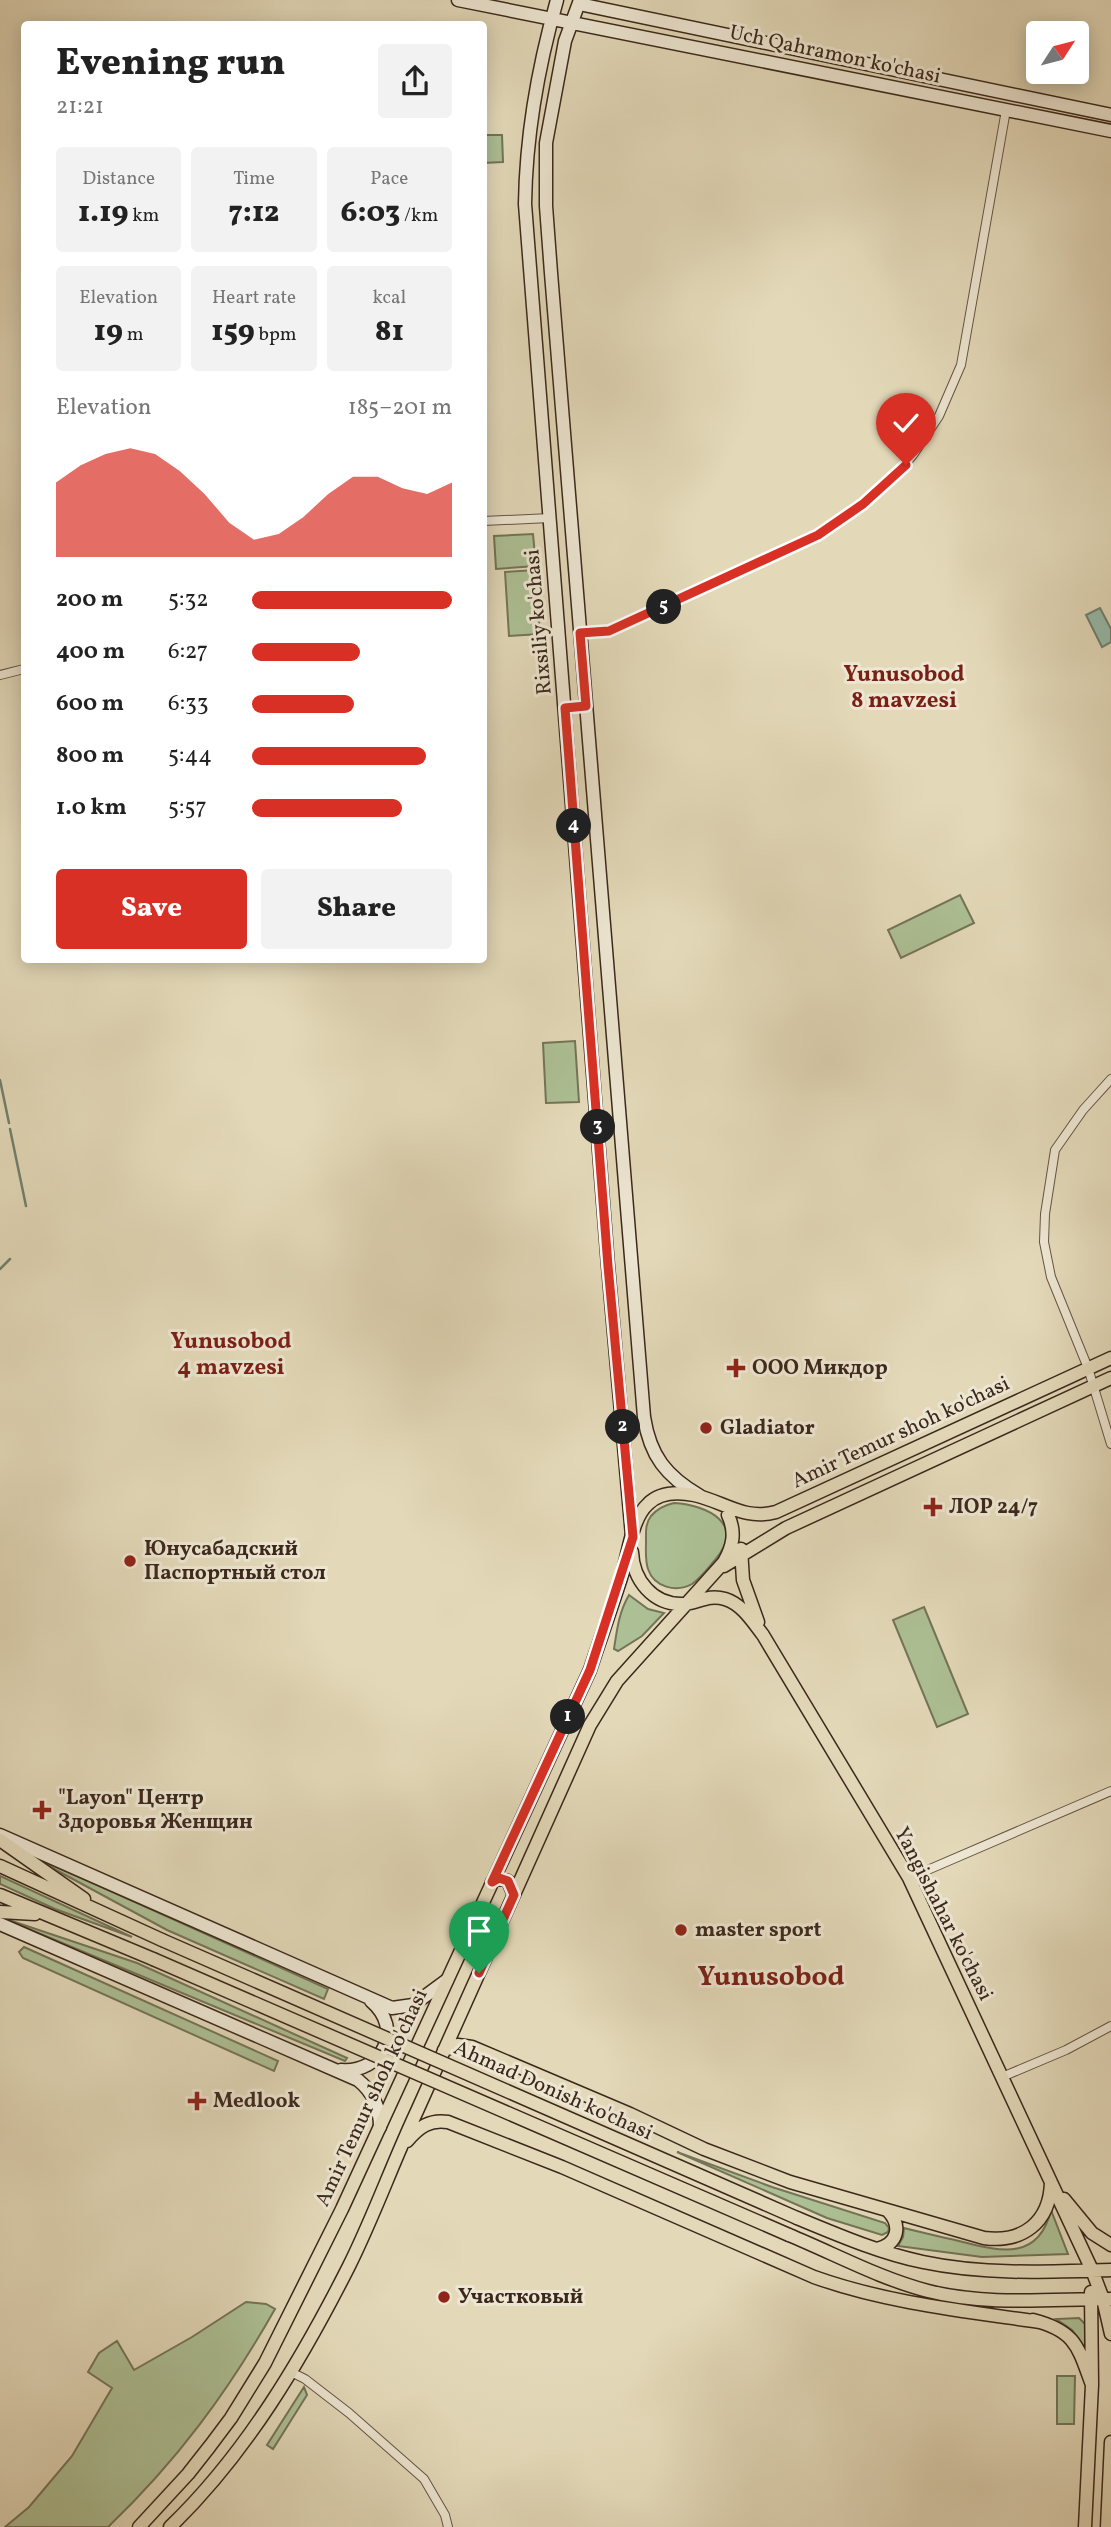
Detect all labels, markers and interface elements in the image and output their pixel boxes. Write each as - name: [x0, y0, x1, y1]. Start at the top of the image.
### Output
- street label: Uch Qahramon ko'chasi: [727, 18, 943, 92]
- north arrow: [1026, 21, 1088, 84]
- map controls: [1026, 21, 1089, 84]
- text: Evening run: [56, 38, 286, 91]
- button: share: [378, 44, 452, 118]
- text: 21:21: [56, 91, 104, 123]
- text: Distance: [82, 166, 155, 192]
- text: Time: [233, 166, 275, 192]
- text: Pace: [370, 166, 408, 192]
- text: 1.19: [78, 192, 128, 234]
- text: 7:12: [229, 192, 279, 234]
- text: 6:03: [340, 192, 400, 234]
- text: km: [128, 203, 159, 229]
- text: /km: [400, 203, 438, 229]
- text: Elevation: [79, 285, 158, 311]
- text: Heart rate: [212, 285, 296, 311]
- text: kcal: [372, 285, 406, 311]
- text: 19: [94, 311, 123, 353]
- text: 159: [211, 311, 255, 353]
- text: 81: [375, 311, 404, 353]
- text: m: [123, 322, 144, 348]
- text: bpm: [255, 322, 297, 348]
- text: Elevation: [56, 392, 152, 424]
- text: 185–201 m: [348, 392, 452, 424]
- pin: [876, 393, 936, 465]
- icon: check: [887, 404, 925, 442]
- street label: Rixsiliy ko'chasi: [518, 548, 560, 696]
- text: 200 m: [56, 584, 123, 616]
- text: 5:32: [168, 584, 209, 616]
- pin: 5: [646, 590, 682, 624]
- text: 5: [659, 593, 668, 619]
- text: 400 m: [56, 636, 125, 668]
- text: 6:27: [168, 636, 208, 668]
- district label: Yunusobod 8 mavzesi: [844, 659, 964, 717]
- text: 600 m: [56, 688, 124, 720]
- text: 6:33: [168, 688, 209, 720]
- text: 800 m: [56, 740, 124, 772]
- text: 5:44: [168, 740, 212, 772]
- text: 1.0 km: [56, 792, 127, 824]
- text: 5:57: [168, 792, 207, 824]
- pin: 4: [556, 808, 592, 844]
- text: 4: [568, 812, 579, 838]
- button: Save: [56, 869, 247, 949]
- button: Share: [261, 869, 452, 949]
- pin: 3: [580, 1110, 616, 1144]
- text: 3: [593, 1113, 602, 1139]
- district label: Yunusobod 4 mavzesi: [171, 1326, 291, 1384]
- place label: ООО Микдор: [752, 1354, 888, 1383]
- marker: ООО Микдор: [726, 1358, 746, 1378]
- street label: Amir Temur shoh ko'chasi: [787, 1370, 1015, 1496]
- pin: 2: [606, 1410, 640, 1444]
- text: 2: [618, 1413, 627, 1439]
- place label: Gladiator: [720, 1414, 815, 1443]
- marker: Gladiator: [698, 1420, 714, 1436]
- place label: ЛОР 24/7: [949, 1493, 1038, 1522]
- marker: ЛОР 24/7: [923, 1497, 943, 1517]
- place label: Юнусабадский Паспортный стол: [144, 1535, 326, 1588]
- marker: Юнусабадский Паспортный стол: [122, 1553, 138, 1569]
- pin: 1: [550, 1700, 586, 1734]
- text: 1: [564, 1703, 571, 1729]
- place label: "Layon" Центр Здоровья Женщин: [58, 1784, 253, 1837]
- marker: "Layon" Центр Здоровья Женщин: [32, 1800, 52, 1820]
- street label: Yangishahar ko'chasi: [887, 1822, 999, 2006]
- pin: [449, 1901, 509, 1973]
- icon: arrive: [460, 1912, 498, 1950]
- place label: master sport: [695, 1916, 822, 1945]
- marker: master sport: [673, 1922, 689, 1938]
- district label: Yunusobod: [697, 1958, 845, 1997]
- street label: Amir Temur shoh ko'chasi: [309, 1984, 435, 2212]
- street label: Ahmad Donish ko'chasi: [449, 2034, 657, 2148]
- place label: Medlook: [213, 2087, 301, 2116]
- marker: Medlook: [187, 2091, 207, 2111]
- place label: Участковый: [458, 2283, 583, 2312]
- marker: Участковый: [436, 2289, 452, 2305]

